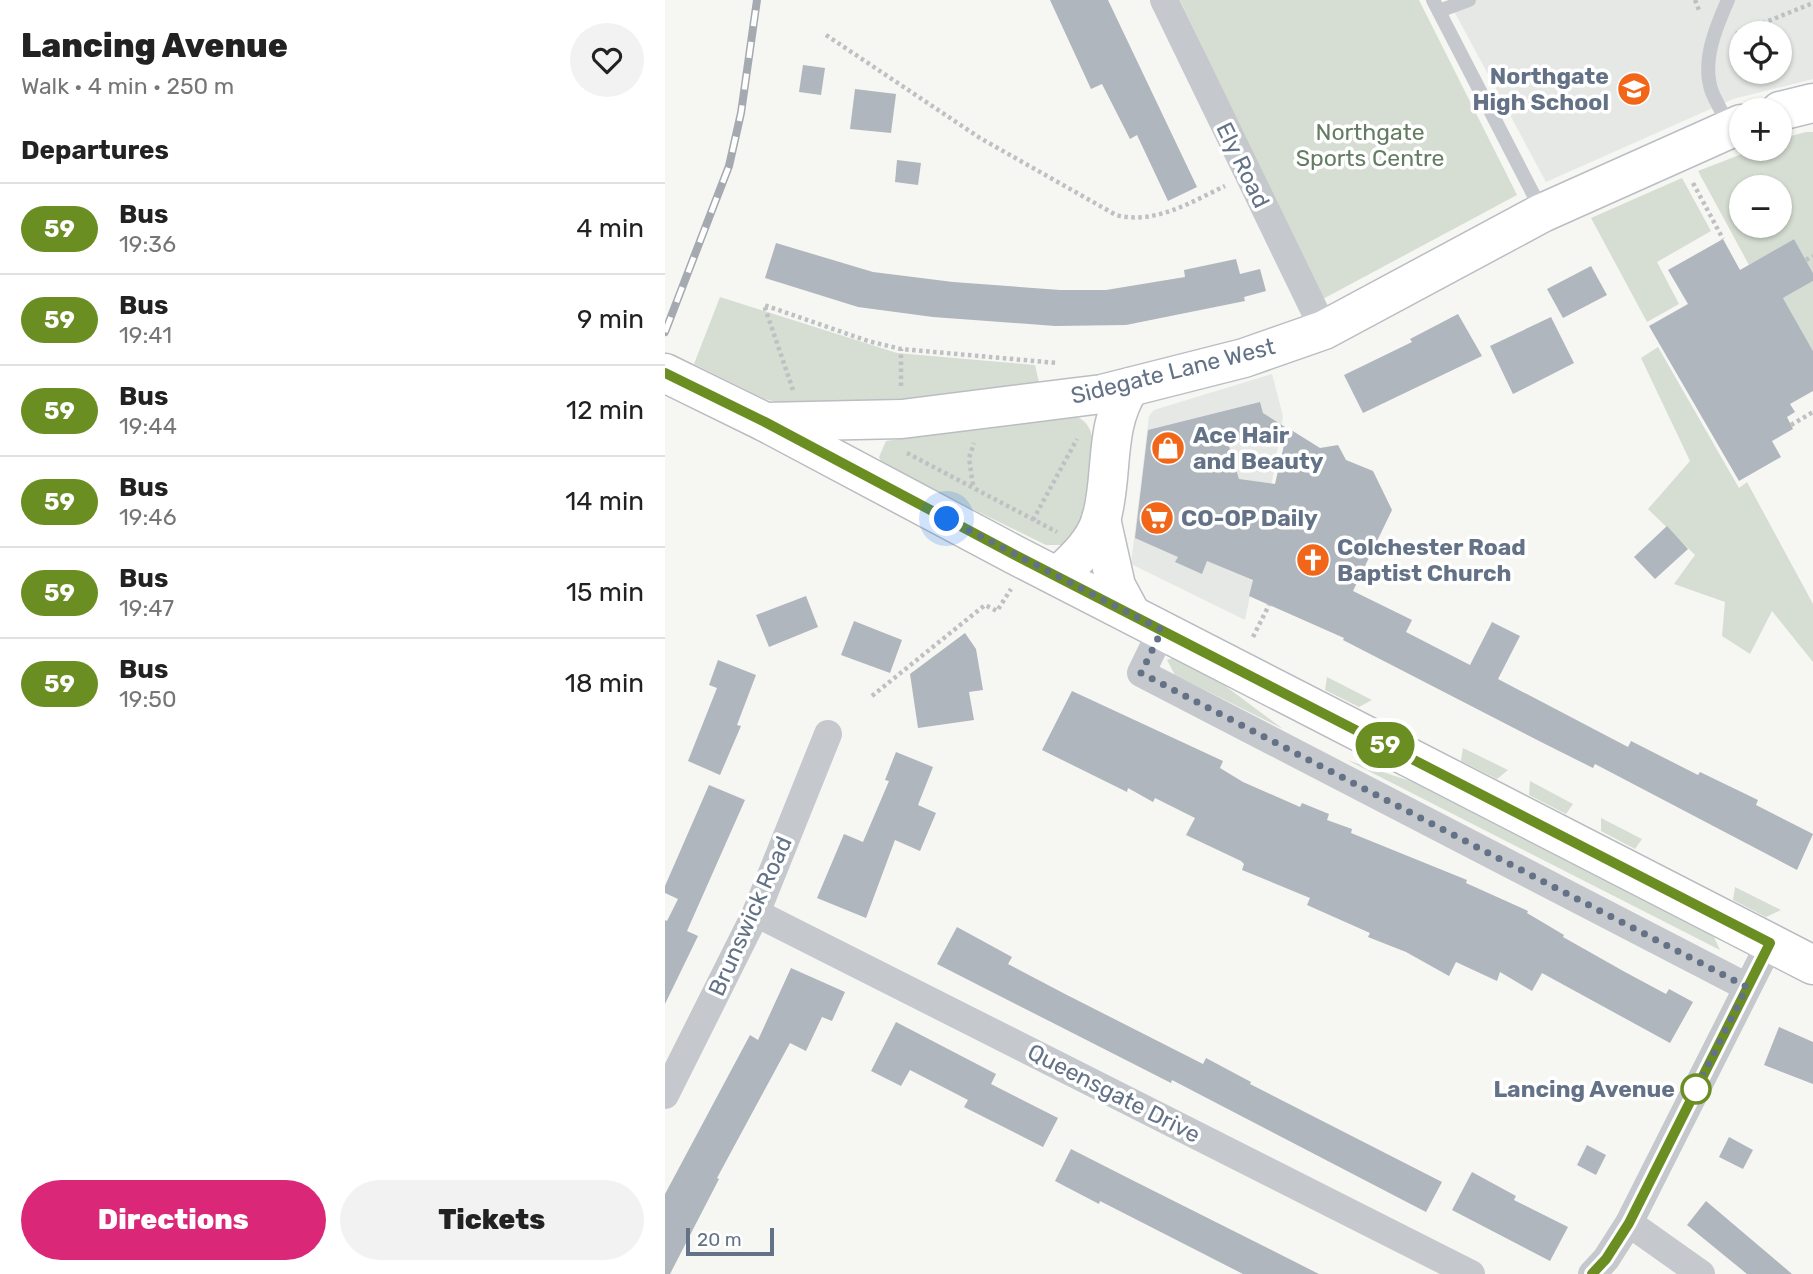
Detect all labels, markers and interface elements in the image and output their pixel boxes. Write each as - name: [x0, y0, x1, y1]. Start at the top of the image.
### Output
- map controls: [1729, 21, 1792, 238]
- button: locate: [1729, 21, 1792, 84]
- button: heart: [570, 23, 644, 97]
- text: Lancing Avenue: [21, 26, 288, 65]
- place label: Northgate High School: [1472, 62, 1609, 116]
- school or university icon: Northgate High School: [1615, 70, 1653, 108]
- text: Walk · 4 min · 250 m: [21, 72, 234, 100]
- button: +: [1729, 98, 1792, 161]
- street label: Ely Road: [1210, 118, 1276, 212]
- park label: Northgate Sports Centre: [1296, 118, 1444, 172]
- text: Departures: [21, 135, 169, 166]
- button: −: [1729, 175, 1792, 238]
- text: Bus: [119, 199, 168, 230]
- text: 4 min: [576, 213, 644, 244]
- text: 59: [44, 215, 75, 243]
- text: 19:36: [119, 230, 176, 258]
- text: Bus: [119, 290, 168, 321]
- text: 9 min: [577, 304, 644, 335]
- text: 59: [44, 306, 75, 334]
- text: 19:41: [119, 321, 172, 349]
- street label: Sidegate Lane West: [1068, 332, 1278, 410]
- text: Bus: [119, 381, 168, 412]
- text: 12 min: [566, 395, 644, 426]
- text: 59: [44, 397, 75, 425]
- text: 19:44: [119, 412, 177, 440]
- place label: Ace Hair and Beauty: [1193, 421, 1324, 475]
- shop icon: Ace Hair and Beauty: [1149, 429, 1187, 467]
- text: Bus: [119, 472, 168, 503]
- text: 14 min: [565, 486, 644, 517]
- text: 59: [44, 488, 75, 516]
- supermarket icon: CO-OP Daily: [1138, 499, 1176, 537]
- your location: [929, 501, 964, 536]
- text: 19:46: [119, 503, 177, 531]
- place label: CO-OP Daily: [1181, 504, 1318, 532]
- place label: Colchester Road Baptist Church: [1337, 533, 1526, 587]
- church icon: Colchester Road Baptist Church: [1294, 541, 1332, 579]
- text: Bus: [119, 563, 168, 594]
- text: 15 min: [566, 577, 644, 608]
- text: 59: [44, 579, 75, 607]
- text: 19:47: [119, 594, 174, 622]
- text: Bus: [119, 654, 168, 685]
- text: 18 min: [565, 668, 644, 699]
- text: 59: [44, 670, 75, 698]
- text: 19:50: [119, 685, 177, 713]
- line badge: 59: [1353, 722, 1417, 768]
- text: 59: [1370, 731, 1400, 759]
- street label: Brunswick Road: [702, 832, 798, 1000]
- street label: Queensgate Drive: [1023, 1037, 1205, 1149]
- marker: Lancing Avenue: [1681, 1074, 1711, 1104]
- place label: Lancing Avenue: [1493, 1075, 1675, 1103]
- button: Directions: [21, 1180, 326, 1260]
- button: Tickets: [340, 1180, 644, 1260]
- scale bar: [686, 1225, 773, 1257]
- text: 20 m: [697, 1228, 742, 1251]

